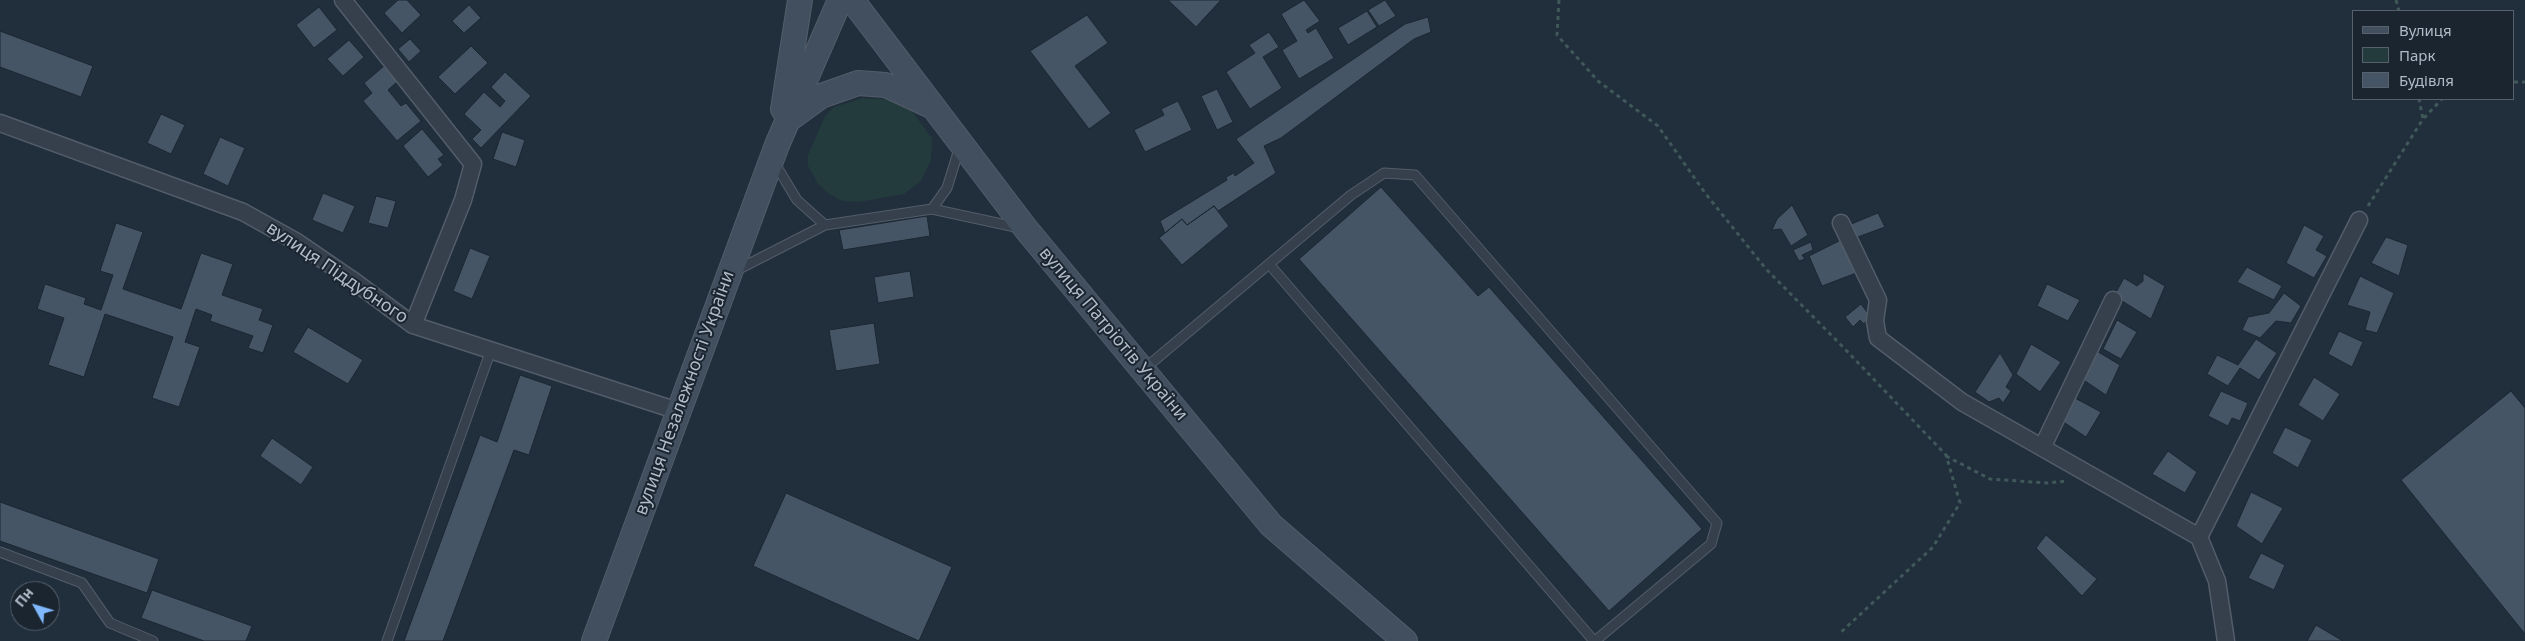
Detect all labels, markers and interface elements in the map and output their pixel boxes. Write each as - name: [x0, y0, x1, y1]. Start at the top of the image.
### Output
- legend: [2352, 10, 2515, 100]
- text: Вулиця: [2399, 20, 2452, 40]
- text: Парк: [2399, 45, 2435, 65]
- text: Будівля: [2399, 70, 2454, 90]
- street label: вулиця Піддубного: [262, 218, 412, 328]
- street label: вулиця Патріотів України: [1034, 243, 1192, 425]
- street label: вулиця Незалежності України: [631, 268, 739, 518]
- north arrow: [10, 581, 60, 631]
- text: Пн: [10, 583, 37, 611]

